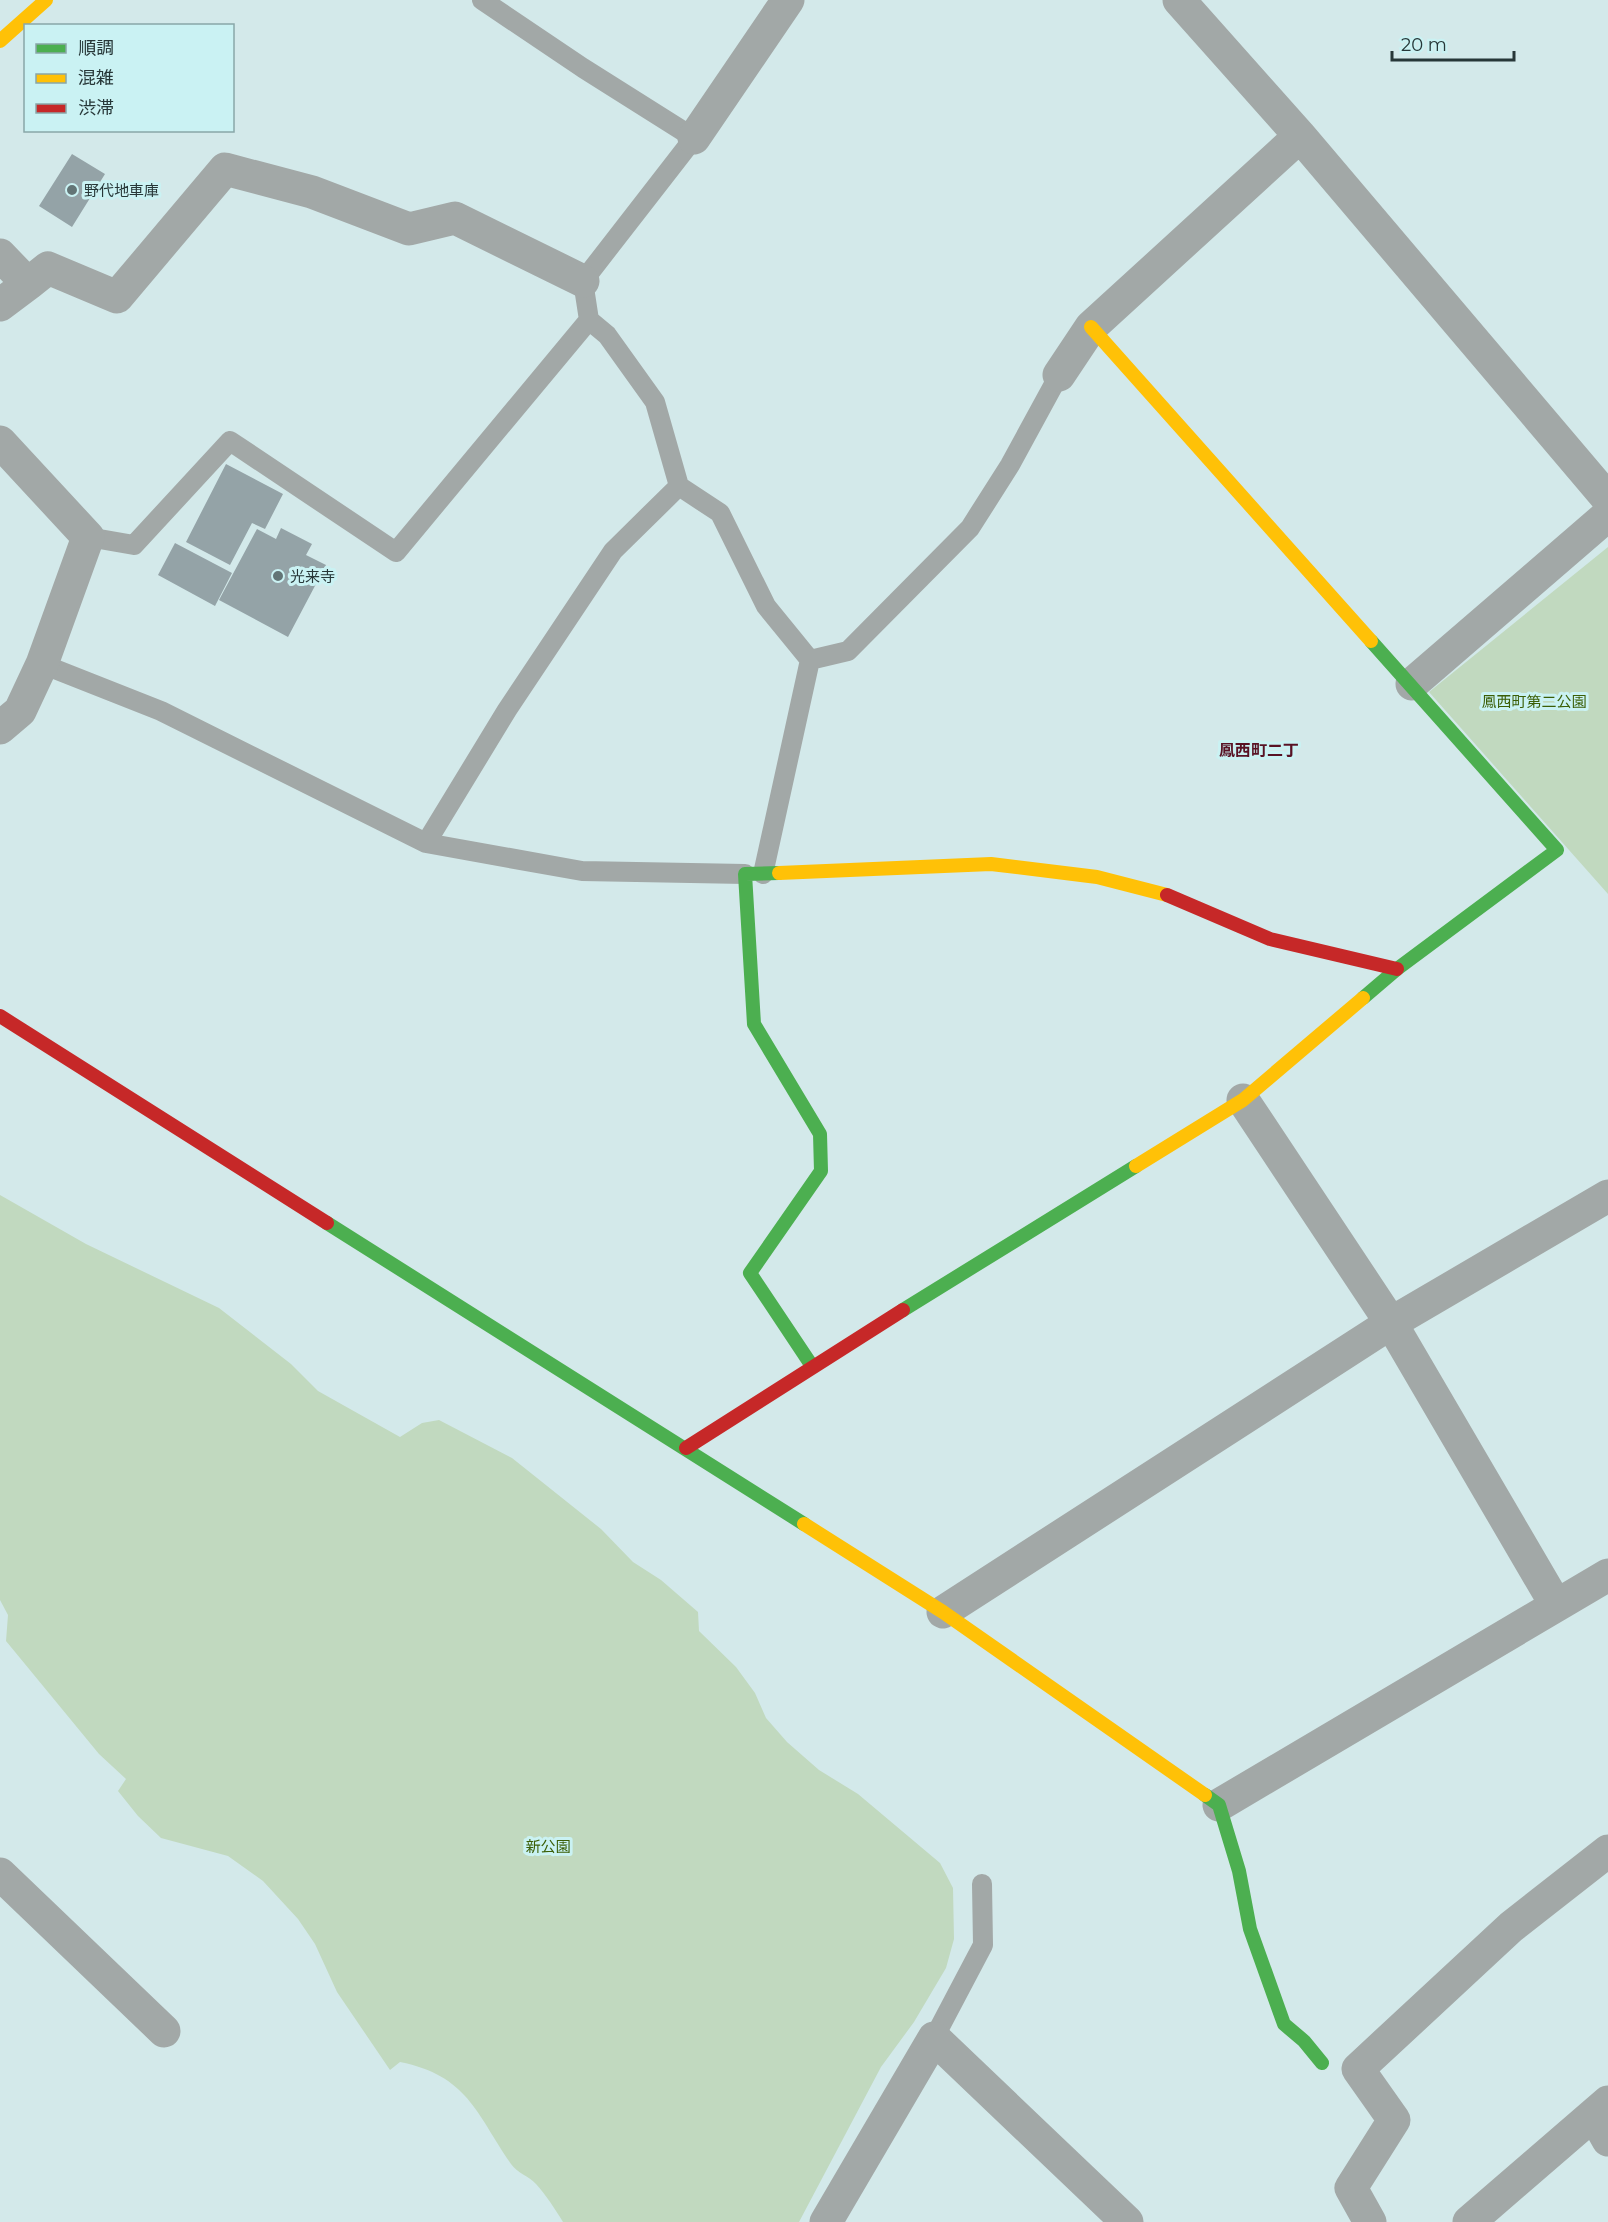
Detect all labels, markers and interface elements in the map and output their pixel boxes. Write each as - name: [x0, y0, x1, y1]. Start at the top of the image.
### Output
- legend: [24, 24, 234, 132]
- scale bar: [1392, 24, 1514, 62]
- text: 20 m: [1401, 34, 1447, 56]
- text: 順調: [78, 37, 114, 59]
- text: 混雑: [78, 67, 114, 89]
- text: 渋滞: [78, 97, 114, 119]
- place label: 野代地車庫: [84, 181, 159, 200]
- marker: 野代地車庫: [65, 183, 79, 197]
- place label: 光来寺: [290, 567, 335, 586]
- marker: 光来寺: [271, 569, 285, 583]
- park label: 鳳西町第二公園: [1481, 692, 1587, 711]
- district label: 鳳西町二丁: [1219, 741, 1299, 760]
- park label: 新公園: [525, 1837, 571, 1856]

